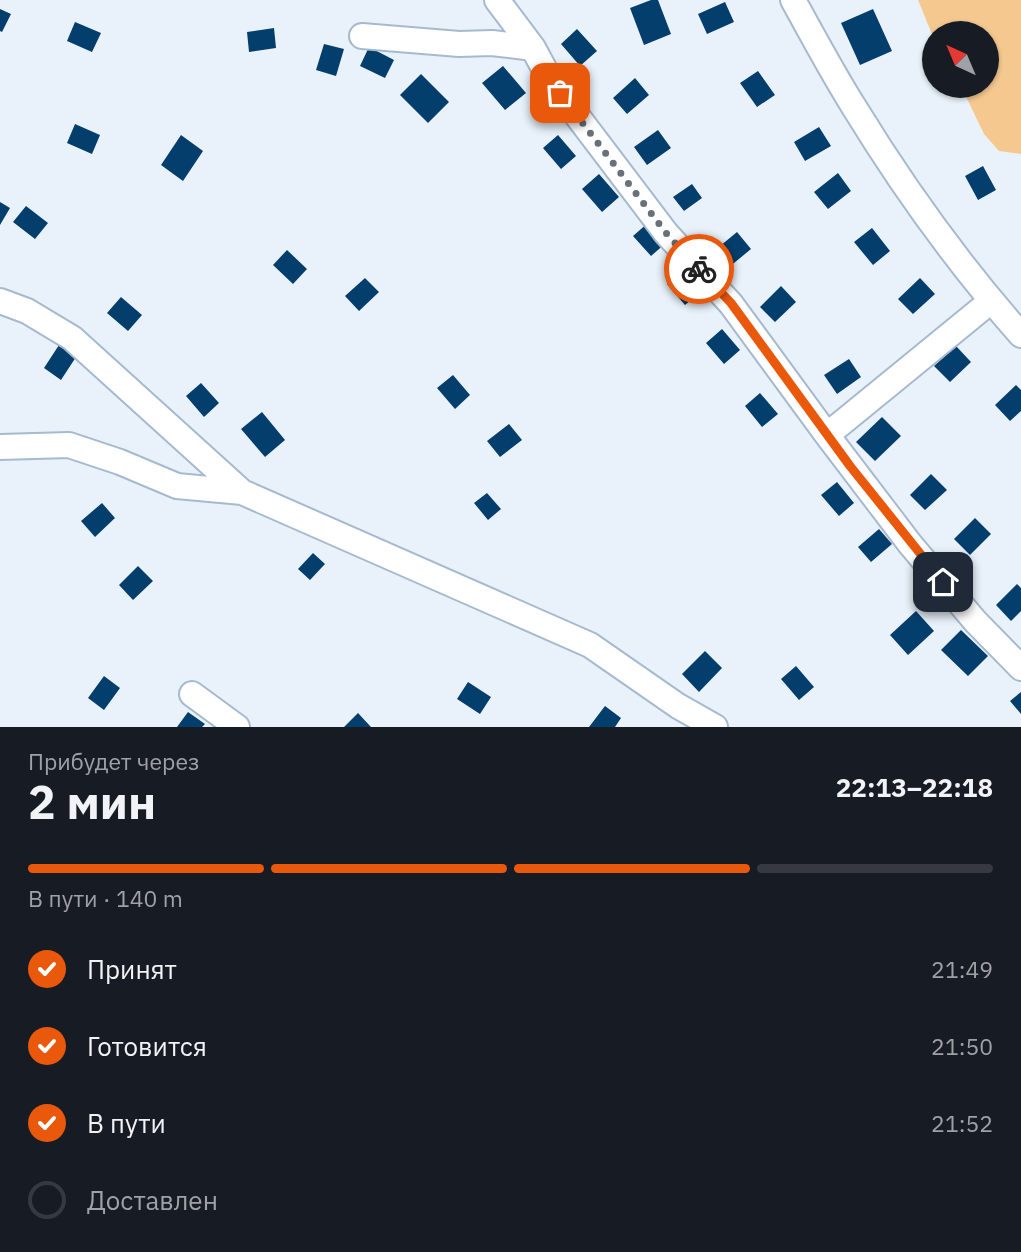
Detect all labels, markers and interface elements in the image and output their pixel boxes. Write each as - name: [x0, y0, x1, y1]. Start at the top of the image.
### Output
- north arrow: [922, 21, 999, 98]
- map controls: [922, 21, 999, 98]
- pin: [530, 63, 590, 123]
- icon: bag: [541, 74, 579, 112]
- courier: [664, 234, 734, 304]
- icon: bike: [680, 250, 718, 288]
- pin: [913, 552, 973, 612]
- icon: home: [924, 563, 962, 601]
- text: Прибудет через: [28, 746, 200, 776]
- text: 22:13–22:18: [836, 770, 993, 804]
- text: 2 мин: [28, 772, 156, 832]
- text: В пути · 140 m: [28, 883, 183, 913]
- icon: check: [28, 950, 66, 988]
- text: Принят: [87, 952, 177, 986]
- text: 21:49: [931, 954, 993, 984]
- icon: check: [28, 1027, 66, 1065]
- text: Готовится: [87, 1029, 207, 1063]
- text: 21:50: [931, 1031, 993, 1061]
- icon: check: [28, 1104, 66, 1142]
- text: В пути: [87, 1106, 166, 1140]
- text: 21:52: [931, 1108, 993, 1138]
- text: Доставлен: [87, 1183, 218, 1217]

